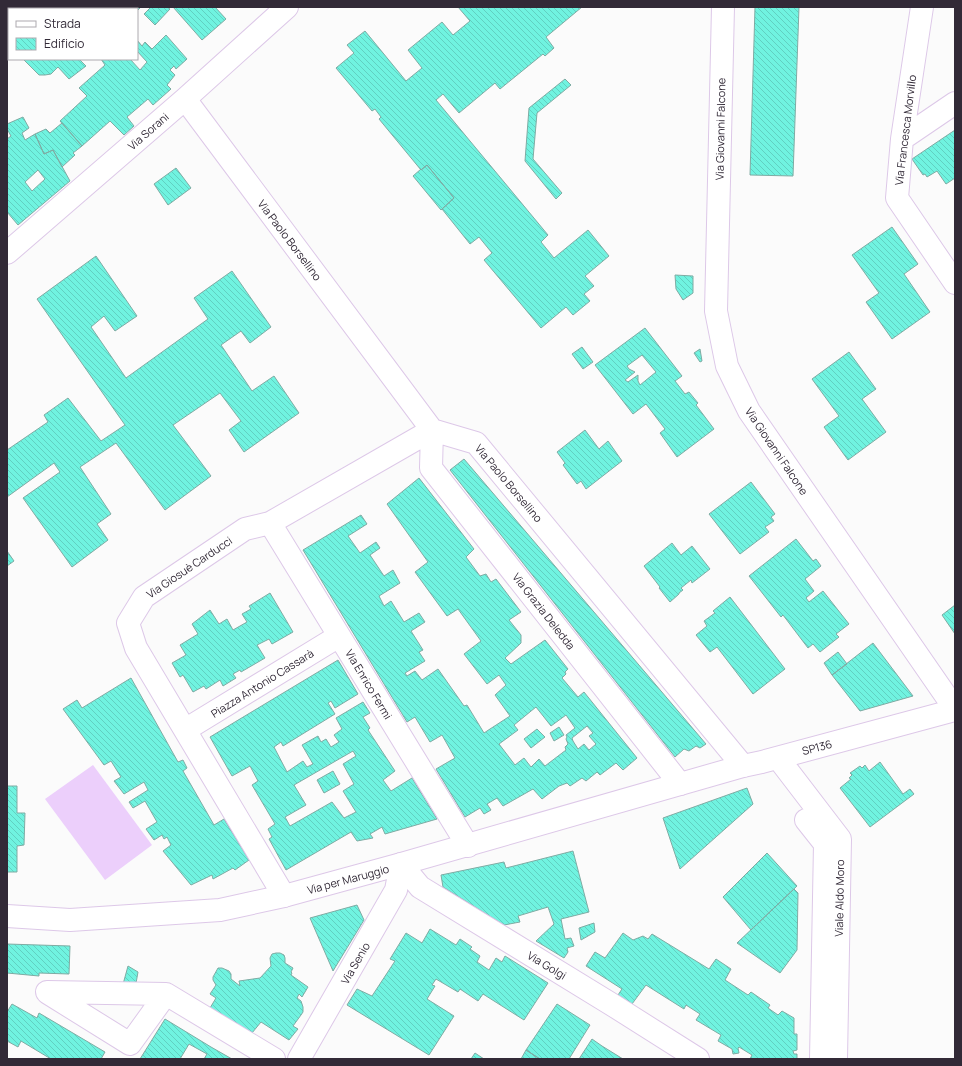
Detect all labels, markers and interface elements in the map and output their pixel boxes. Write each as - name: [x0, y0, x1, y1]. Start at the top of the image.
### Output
- legend: [8, 8, 138, 60]
- text: Strada: [44, 15, 81, 32]
- text: Edificio: [44, 35, 84, 52]
- street label: Via Francesca Morvillo: [891, 73, 919, 186]
- street label: Via Giovanni Falcone: [712, 77, 728, 180]
- street label: Via Sorani: [124, 109, 172, 153]
- street label: Via Paolo Borsellino: [255, 197, 326, 284]
- street label: Via Giovanni Falcone: [742, 404, 812, 498]
- street label: Via Paolo Borsellino: [472, 441, 546, 526]
- street label: Via Giosuè Carducci: [143, 533, 235, 601]
- street label: Via Grazia Deledda: [509, 570, 579, 652]
- street label: Piazza Antonio Cassarà: [208, 645, 316, 721]
- street label: Via Enrico Fermi: [342, 646, 396, 722]
- street label: SP136: [800, 736, 834, 758]
- street label: Viale Aldo Moro: [831, 859, 847, 937]
- street label: Via per Maruggio: [305, 861, 391, 897]
- street label: Via Senio: [337, 939, 373, 987]
- street label: Via Golgi: [525, 947, 569, 983]

